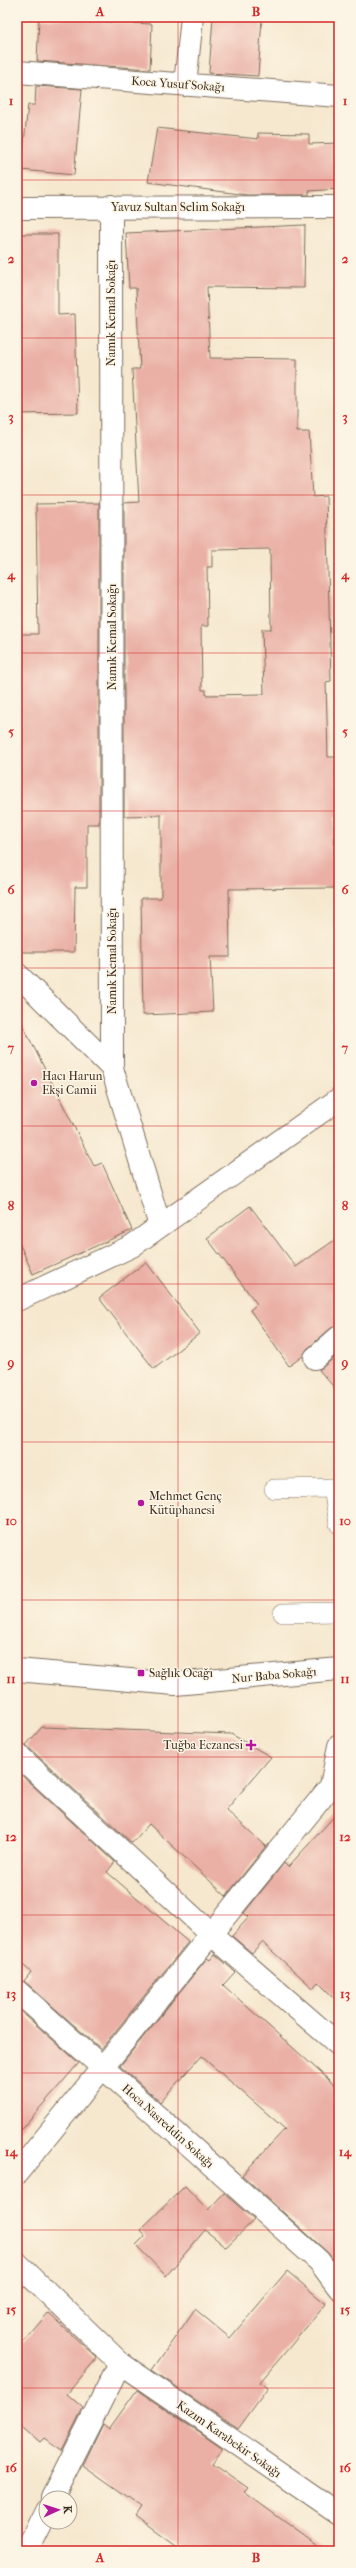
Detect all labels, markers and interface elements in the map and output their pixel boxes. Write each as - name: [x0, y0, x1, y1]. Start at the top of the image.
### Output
- text: A: [95, 4, 105, 19]
- text: B: [252, 4, 261, 19]
- street label: Koca Yusuf Sokağı: [131, 74, 226, 94]
- text: 1: [9, 93, 14, 108]
- text: 1: [343, 93, 348, 108]
- street label: Yavuz Sultan Selim Sokağı: [110, 200, 246, 214]
- text: 2: [8, 251, 15, 266]
- text: 2: [342, 251, 349, 266]
- street label: Namık Kemal Sokağı: [104, 259, 118, 366]
- text: 3: [8, 409, 14, 425]
- text: 3: [342, 409, 348, 425]
- text: 4: [6, 567, 16, 583]
- text: 4: [340, 567, 350, 583]
- street label: Namık Kemal Sokağı: [105, 583, 119, 690]
- text: 5: [8, 724, 14, 739]
- text: 5: [342, 724, 348, 739]
- text: 6: [7, 882, 15, 897]
- text: 6: [341, 882, 349, 897]
- street label: Namık Kemal Sokağı: [105, 907, 119, 1014]
- text: 7: [7, 1040, 15, 1055]
- text: 7: [341, 1040, 349, 1055]
- place label: Hacı Harun Ekşi Camii: [42, 1069, 102, 1098]
- marker: Hacı Harun Ekşi Camii: [29, 1078, 39, 1088]
- text: 8: [8, 1198, 15, 1213]
- text: 8: [342, 1198, 349, 1213]
- text: 9: [7, 1355, 15, 1371]
- text: 9: [341, 1355, 349, 1371]
- place label: Mehmet Genç Kütüphanesi: [149, 1489, 222, 1517]
- marker: Mehmet Genç Kütüphanesi: [136, 1498, 146, 1508]
- text: 10: [5, 1513, 17, 1528]
- text: 10: [339, 1513, 351, 1528]
- street label: Nur Baba Sokağı: [231, 1664, 317, 1686]
- place label: Sağlık Ocağı: [149, 1666, 214, 1680]
- marker: Sağlık Ocağı: [136, 1668, 146, 1678]
- text: 11: [6, 1671, 16, 1686]
- text: 11: [340, 1671, 350, 1686]
- place label: Tuğba Eczanesi: [163, 1738, 243, 1752]
- marker: Tuğba Eczanesi: [246, 1740, 256, 1750]
- text: 12: [5, 1829, 17, 1844]
- text: 12: [339, 1829, 351, 1844]
- text: 13: [6, 1986, 16, 2002]
- text: 13: [340, 1986, 350, 2002]
- street label: Hoca Nasreddin Sokağı: [119, 2081, 217, 2171]
- text: 14: [5, 2144, 18, 2160]
- text: 14: [339, 2144, 352, 2160]
- text: 15: [6, 2302, 16, 2317]
- text: 15: [340, 2302, 350, 2317]
- street label: Kazım Karabekir Sokağı: [174, 2398, 284, 2481]
- text: 16: [5, 2460, 18, 2475]
- text: 16: [339, 2460, 352, 2475]
- north arrow: [38, 2490, 78, 2530]
- text: K: [61, 2505, 74, 2515]
- text: A: [95, 2550, 105, 2565]
- text: B: [252, 2550, 261, 2565]

